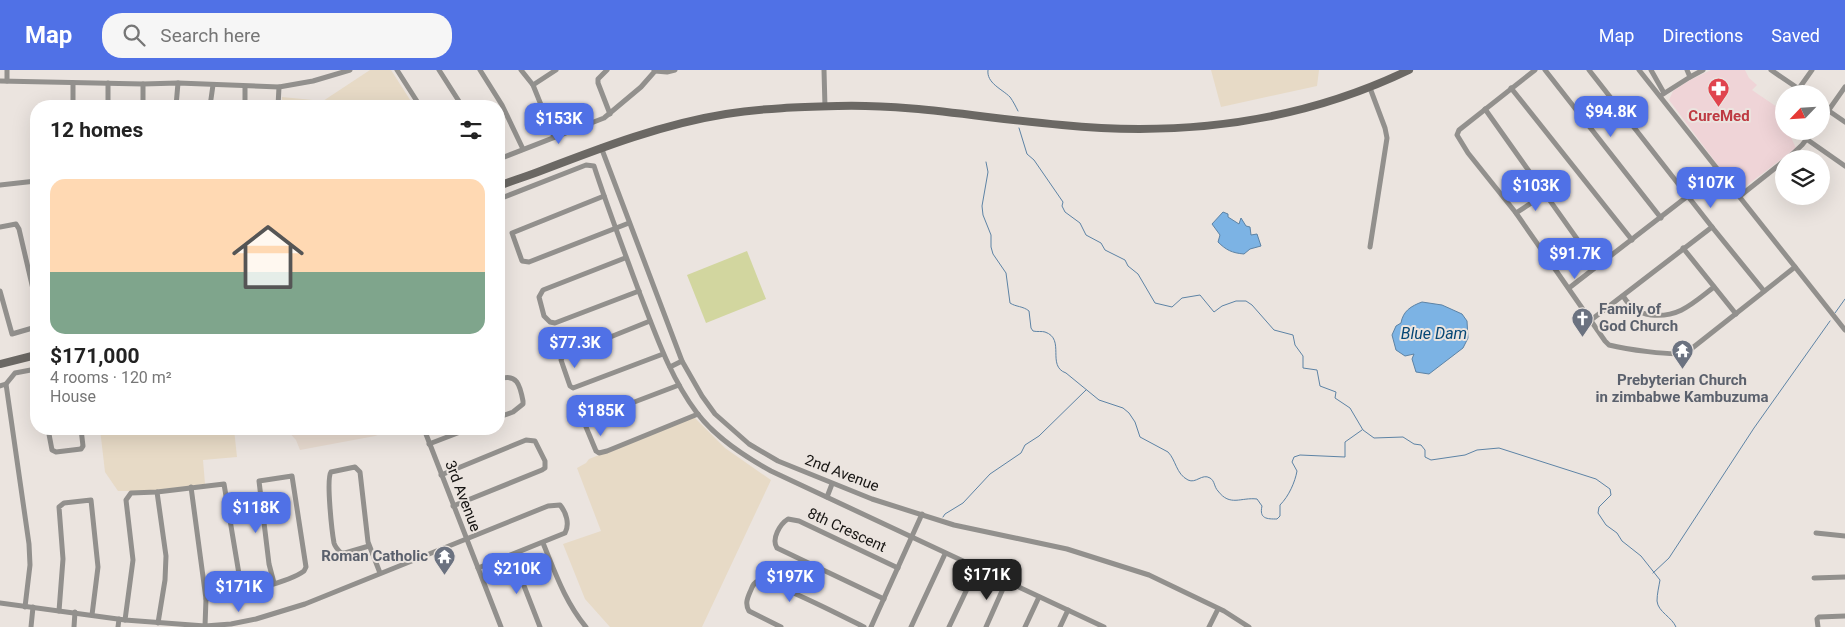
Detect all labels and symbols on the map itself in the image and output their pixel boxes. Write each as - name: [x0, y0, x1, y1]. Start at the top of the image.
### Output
- pharmacy icon: CureMed: [1707, 76, 1731, 107]
- north arrow: [1775, 85, 1830, 140]
- pin: $94.8K: [1570, 96, 1652, 138]
- pin: $153K: [524, 102, 594, 145]
- place label: CureMed: [1688, 107, 1750, 125]
- pin: $107K: [1676, 166, 1746, 209]
- pin: $103K: [1501, 170, 1571, 212]
- pin: $91.7K: [1534, 238, 1616, 280]
- place label: Family of God Church: [1599, 300, 1678, 335]
- church icon: Family of God Church: [1571, 306, 1595, 337]
- water label: Blue Dam: [1401, 324, 1467, 343]
- pin: $77.3K: [534, 326, 616, 369]
- temple icon: Prebyterian Church in zimbabwe Kambuzuma: [1670, 339, 1694, 370]
- place label: Prebyterian Church in zimbabwe Kambuzuma: [1596, 371, 1768, 406]
- pin: $185K: [566, 394, 636, 437]
- street label: 2nd Avenue: [802, 451, 882, 495]
- street label: 3rd Avenue: [441, 458, 485, 534]
- pin: $118K: [221, 492, 291, 534]
- street label: 8th Crescent: [805, 504, 889, 556]
- temple icon: Roman Catholic: [432, 544, 456, 575]
- place label: Roman Catholic: [321, 547, 428, 565]
- pin: $210K: [482, 552, 552, 595]
- pin: $171K: [952, 558, 1022, 601]
- pin: $197K: [755, 560, 825, 603]
- pin: $171K: [204, 570, 274, 613]

